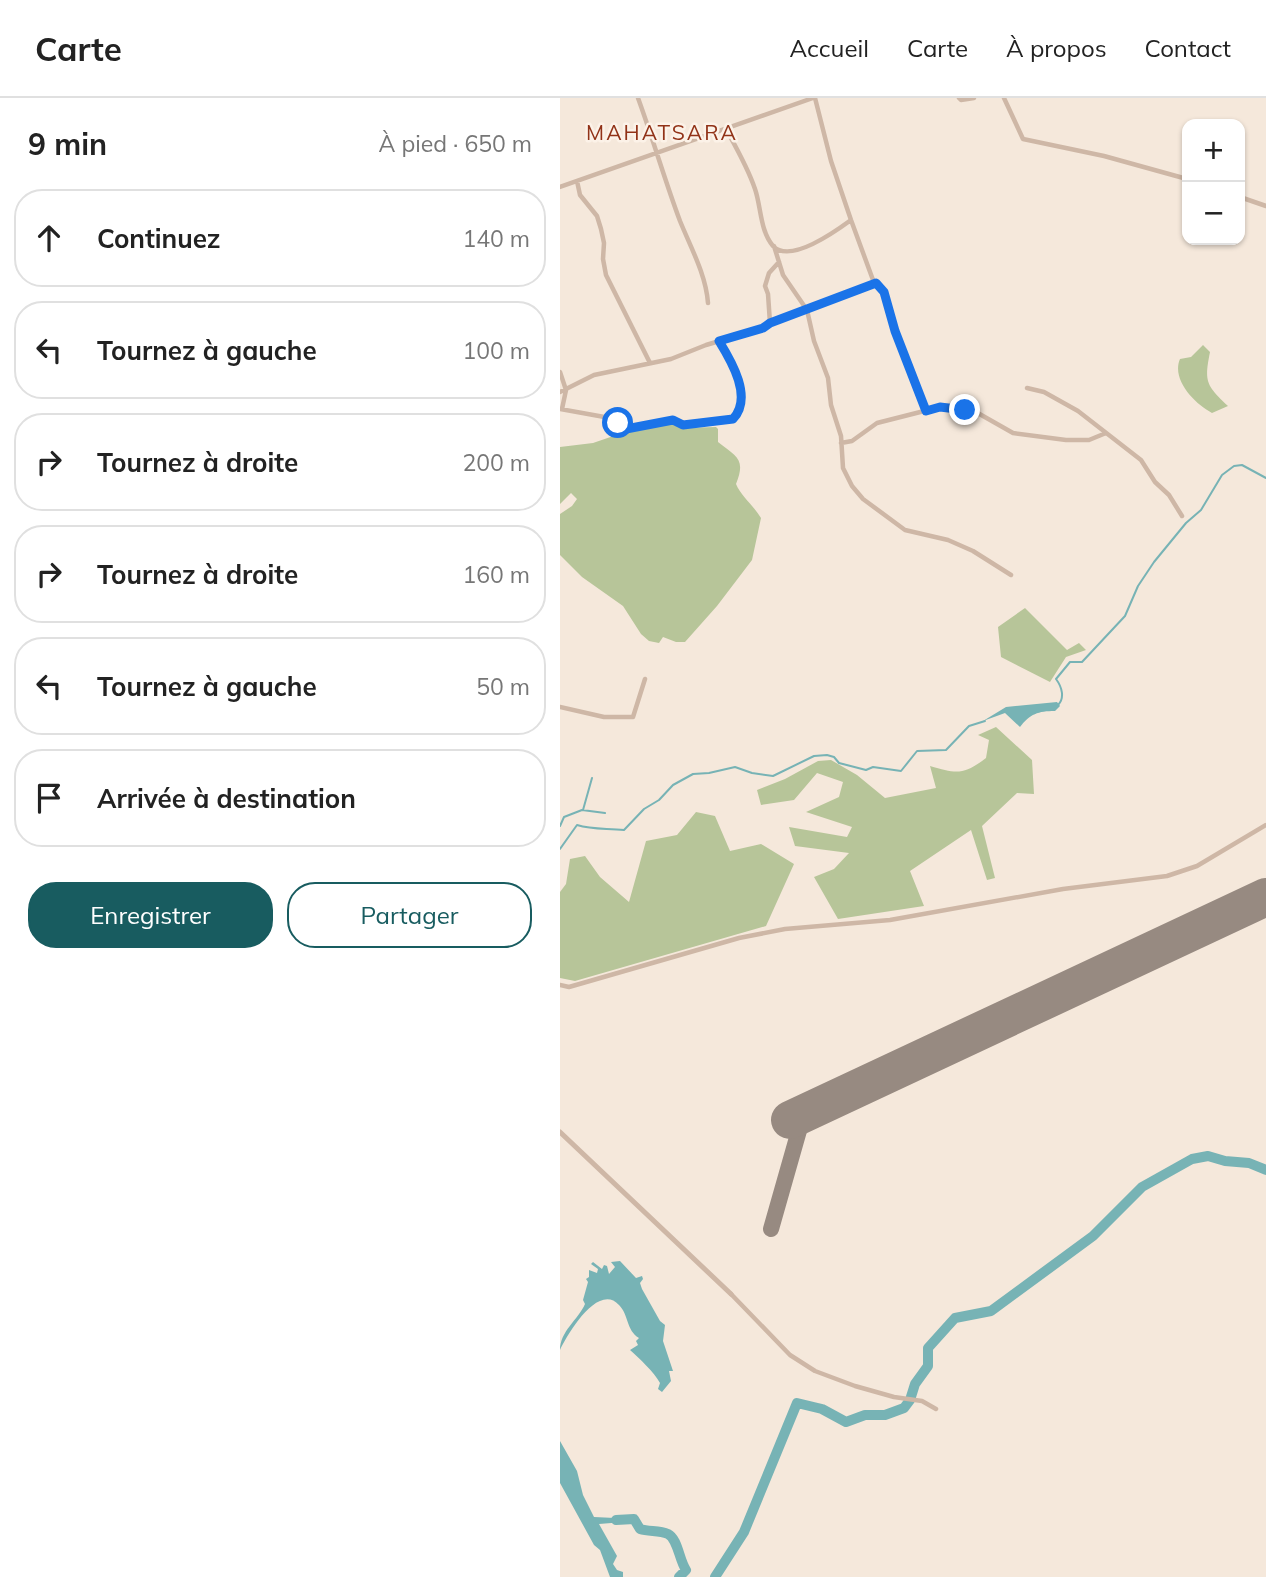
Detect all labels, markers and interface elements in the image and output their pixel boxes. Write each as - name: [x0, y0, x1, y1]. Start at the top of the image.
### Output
- text: Carte: [35, 28, 122, 69]
- text: Accueil: [790, 33, 869, 63]
- text: Carte: [907, 33, 968, 63]
- text: À propos: [1006, 33, 1107, 63]
- text: Contact: [1145, 33, 1231, 63]
- district label: MAHATSARA: [586, 119, 738, 145]
- map controls: [1182, 119, 1245, 245]
- button: +: [1182, 119, 1245, 182]
- text: 9 min: [28, 125, 107, 163]
- text: À pied · 650 m: [379, 129, 532, 158]
- button: −: [1182, 182, 1245, 245]
- icon: ahead: [30, 219, 68, 257]
- text: Continuez: [97, 222, 221, 255]
- text: 140 m: [462, 224, 530, 253]
- icon: left: [30, 331, 68, 369]
- text: Tournez à gauche: [97, 334, 317, 367]
- text: 100 m: [462, 336, 530, 365]
- route end: [949, 394, 980, 425]
- route start: [602, 407, 633, 438]
- icon: right: [30, 443, 68, 481]
- text: Tournez à droite: [97, 446, 298, 479]
- text: 200 m: [462, 448, 530, 477]
- icon: right: [30, 555, 68, 593]
- text: Tournez à droite: [97, 558, 298, 591]
- text: 160 m: [462, 560, 530, 589]
- icon: left: [30, 667, 68, 705]
- text: Tournez à gauche: [97, 670, 317, 703]
- text: 50 m: [476, 672, 530, 701]
- icon: arrive: [30, 779, 68, 817]
- text: Arrivée à destination: [97, 782, 356, 815]
- button: Enregistrer: [28, 882, 273, 948]
- button: Partager: [287, 882, 532, 948]

